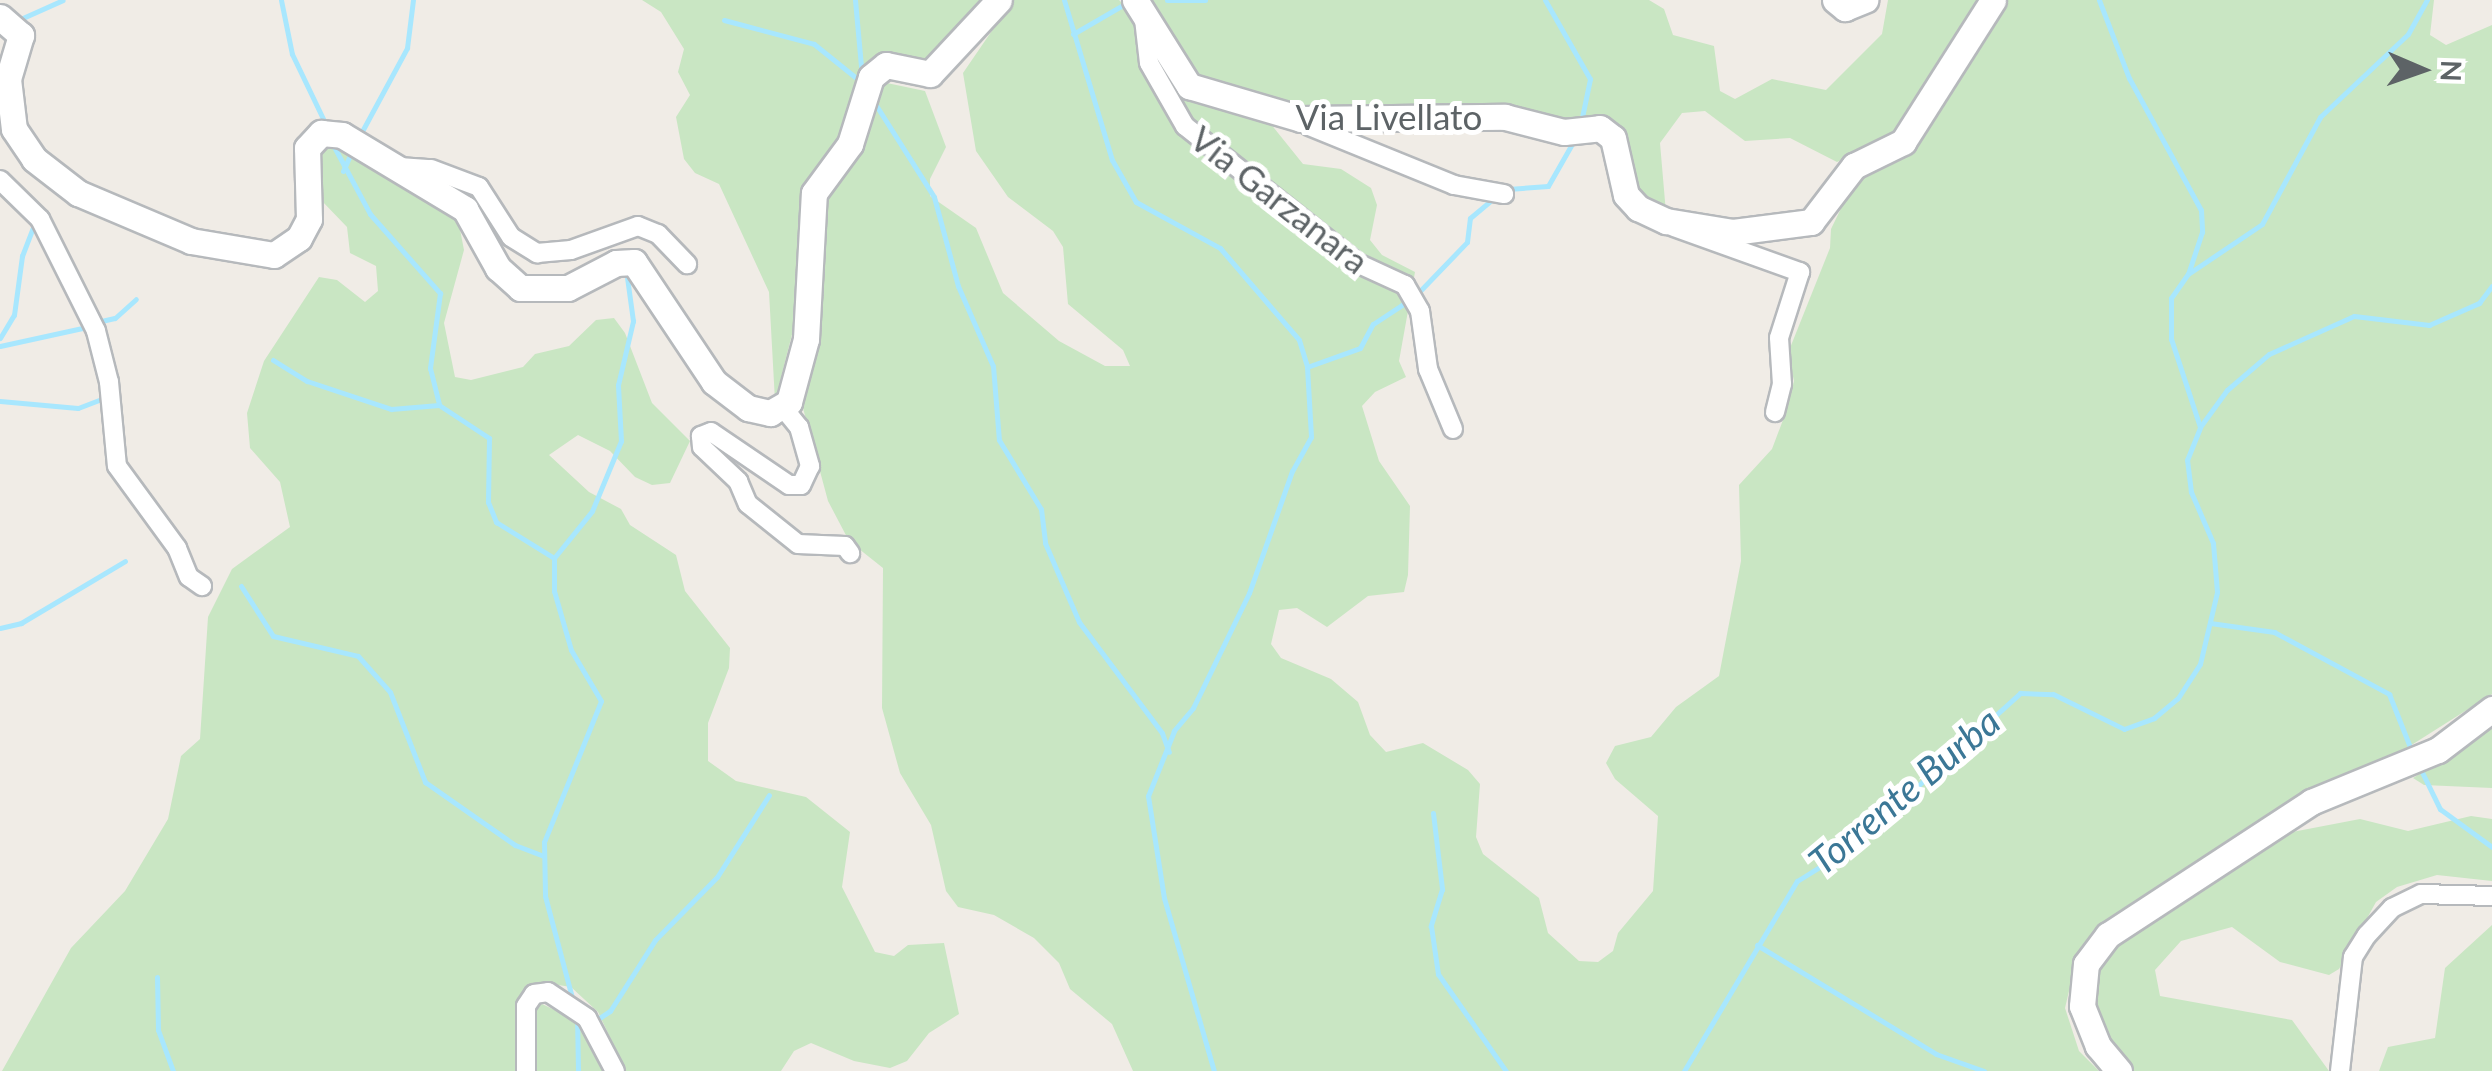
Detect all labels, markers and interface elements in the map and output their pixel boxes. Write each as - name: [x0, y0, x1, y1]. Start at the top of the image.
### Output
- north arrow: [2372, 20, 2472, 120]
- text: N: [2435, 60, 2469, 82]
- street label: Via Livellato: [1296, 95, 1482, 137]
- street label: Via Garzanara: [1183, 117, 1377, 281]
- water label: Torrente Burba: [1799, 698, 2009, 884]

